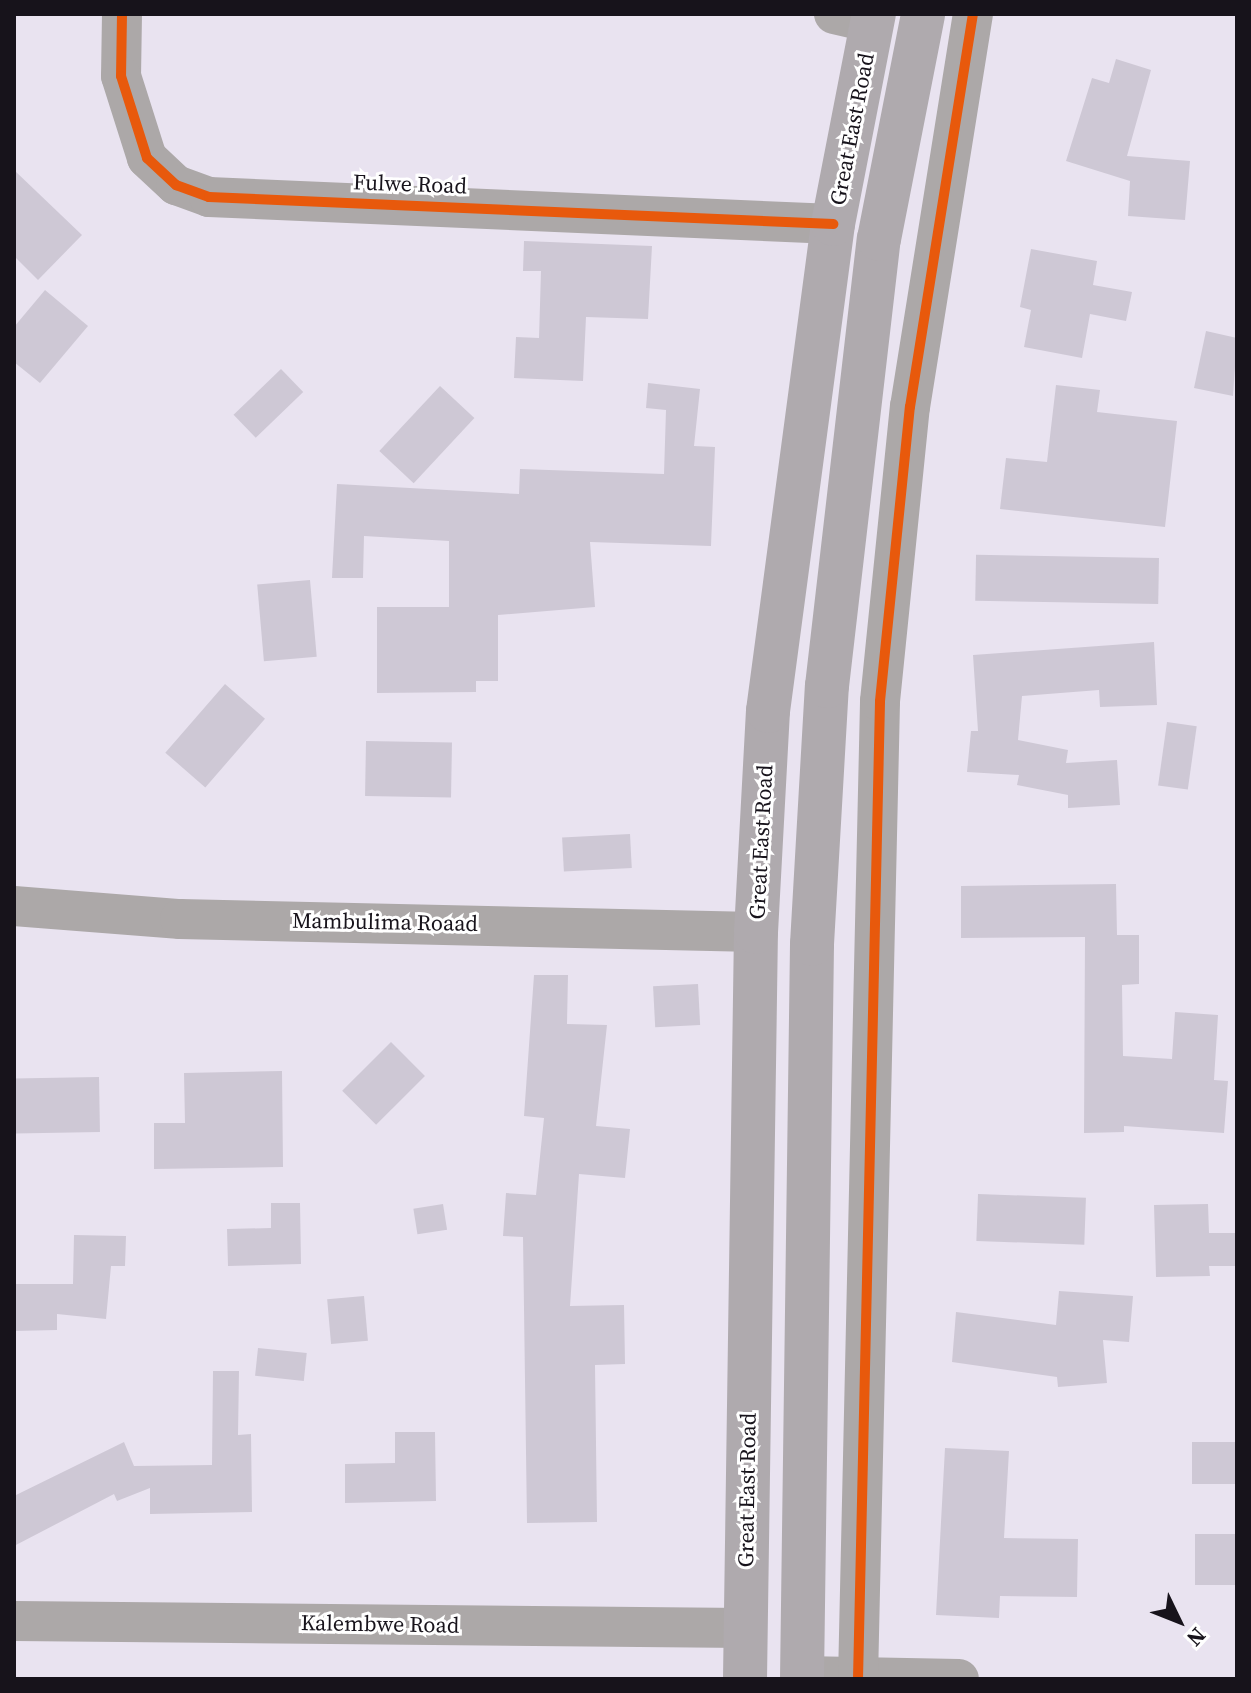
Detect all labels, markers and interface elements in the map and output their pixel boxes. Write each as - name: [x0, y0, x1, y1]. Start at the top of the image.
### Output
- street label: Great East Road: [824, 51, 880, 207]
- street label: Fulwe Road: [353, 169, 467, 199]
- street label: Great East Road: [744, 764, 778, 920]
- street label: Mambulima Roaad: [292, 907, 478, 937]
- street label: Great East Road: [732, 1412, 762, 1568]
- north arrow: [1139, 1581, 1219, 1661]
- street label: Kalembwe Road: [301, 1609, 459, 1639]
- text: N: [1180, 1621, 1213, 1653]

